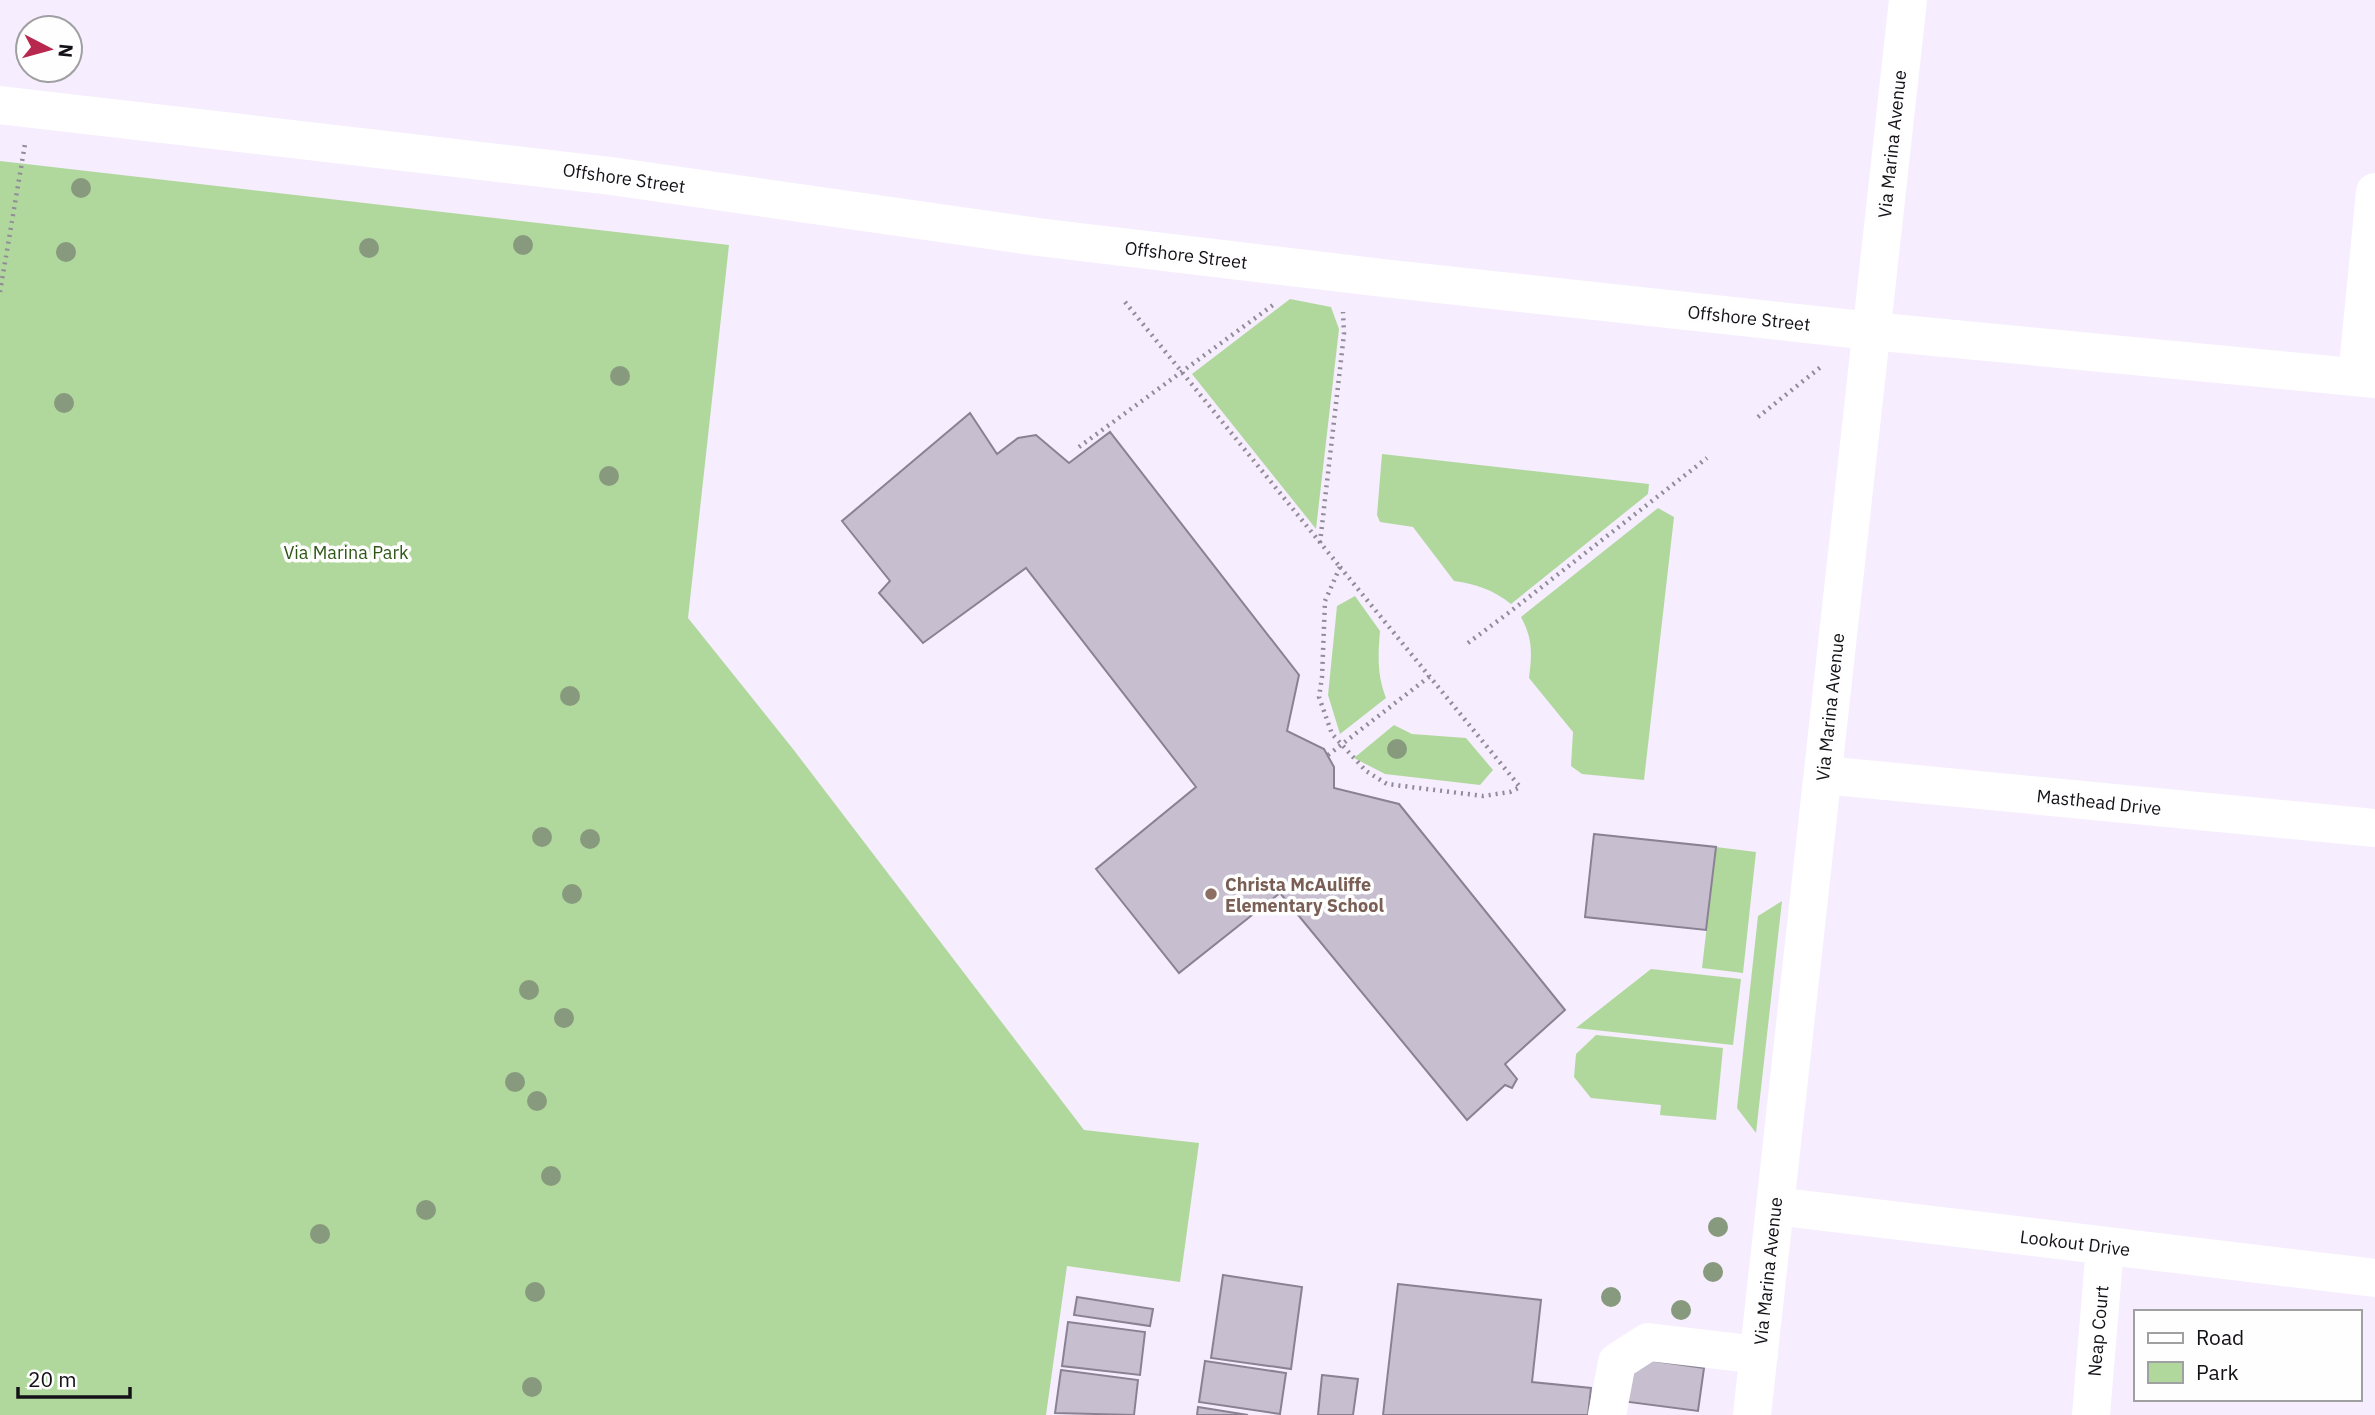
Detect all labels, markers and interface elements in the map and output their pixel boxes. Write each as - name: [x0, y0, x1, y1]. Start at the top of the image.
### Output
- north arrow: [14, 14, 84, 84]
- text: N: [53, 43, 79, 59]
- street label: Via Marina Avenue: [1873, 69, 1911, 219]
- street label: Offshore Street: [561, 158, 687, 198]
- street label: Offshore Street: [1123, 236, 1249, 274]
- street label: Offshore Street: [1686, 300, 1812, 336]
- park label: Via Marina Park: [283, 541, 409, 564]
- street label: Via Marina Avenue: [1811, 632, 1849, 782]
- street label: Masthead Drive: [2035, 784, 2163, 820]
- place label: Christa McAuliffe Elementary School: [1225, 873, 1384, 917]
- marker: Christa McAuliffe Elementary School: [1203, 886, 1219, 902]
- street label: Via Marina Avenue: [1749, 1196, 1787, 1346]
- street label: Lookout Drive: [2019, 1225, 2132, 1261]
- street label: Neap Court: [2083, 1284, 2113, 1378]
- legend: [2134, 1310, 2361, 1401]
- text: Road: [2196, 1323, 2244, 1351]
- scale bar: [18, 1356, 130, 1400]
- text: Park: [2196, 1358, 2239, 1386]
- text: 20 m: [28, 1365, 77, 1393]

